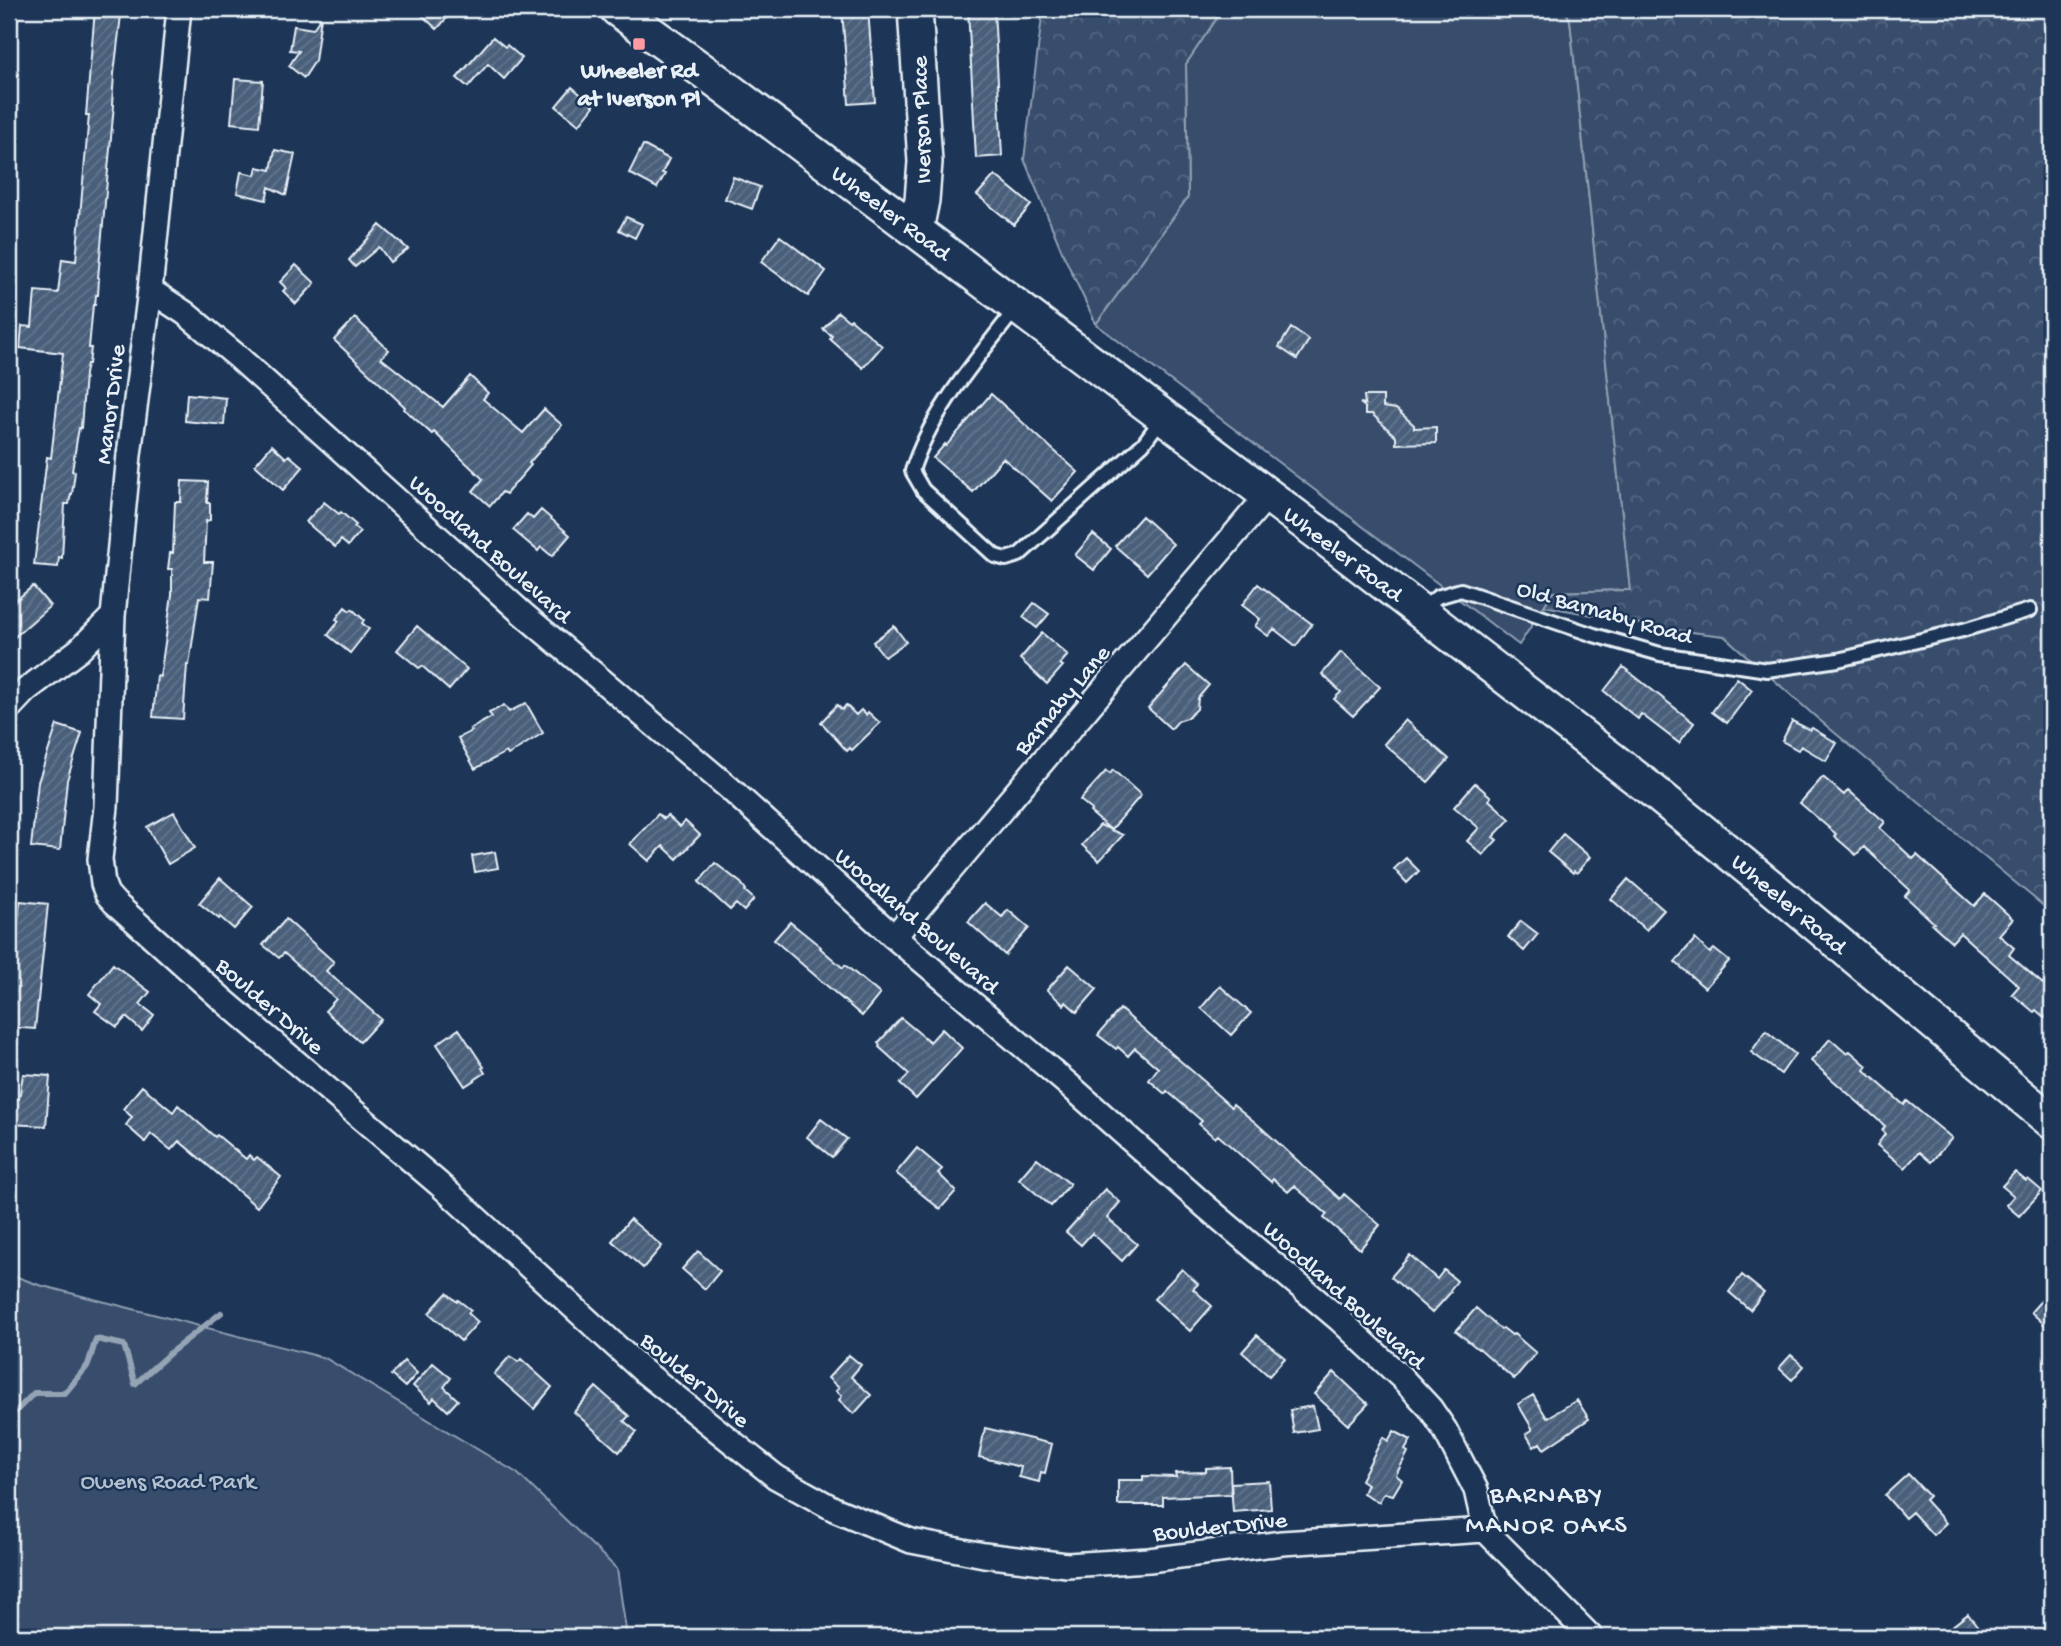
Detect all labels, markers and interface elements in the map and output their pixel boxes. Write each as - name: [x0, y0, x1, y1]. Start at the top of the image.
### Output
- marker: Wheeler Rd at Iverson Pl: [631, 36, 647, 52]
- street label: Iverson Place: [907, 55, 940, 184]
- place label: Wheeler Rd at Iverson Pl: [577, 58, 700, 115]
- street label: Wheeler Road: [824, 160, 957, 270]
- street label: Manor Drive: [91, 342, 134, 466]
- street label: Woodland Boulevard: [401, 470, 578, 633]
- street label: Wheeler Road: [1276, 501, 1409, 611]
- street label: Old Barnaby Road: [1513, 575, 1697, 654]
- street label: Barnaby Lane: [1009, 640, 1119, 763]
- street label: Woodland Boulevard: [827, 843, 1006, 1003]
- street label: Wheeler Road: [1724, 849, 1853, 964]
- street label: Boulder Drive: [208, 952, 329, 1063]
- street label: Woodland Boulevard: [1255, 1216, 1432, 1379]
- street label: Boulder Drive: [632, 1327, 755, 1436]
- park label: Owens Road Park: [80, 1469, 258, 1498]
- district label: BARNABY MANOR OAKS: [1465, 1482, 1629, 1543]
- street label: Boulder Drive: [1151, 1507, 1289, 1550]

